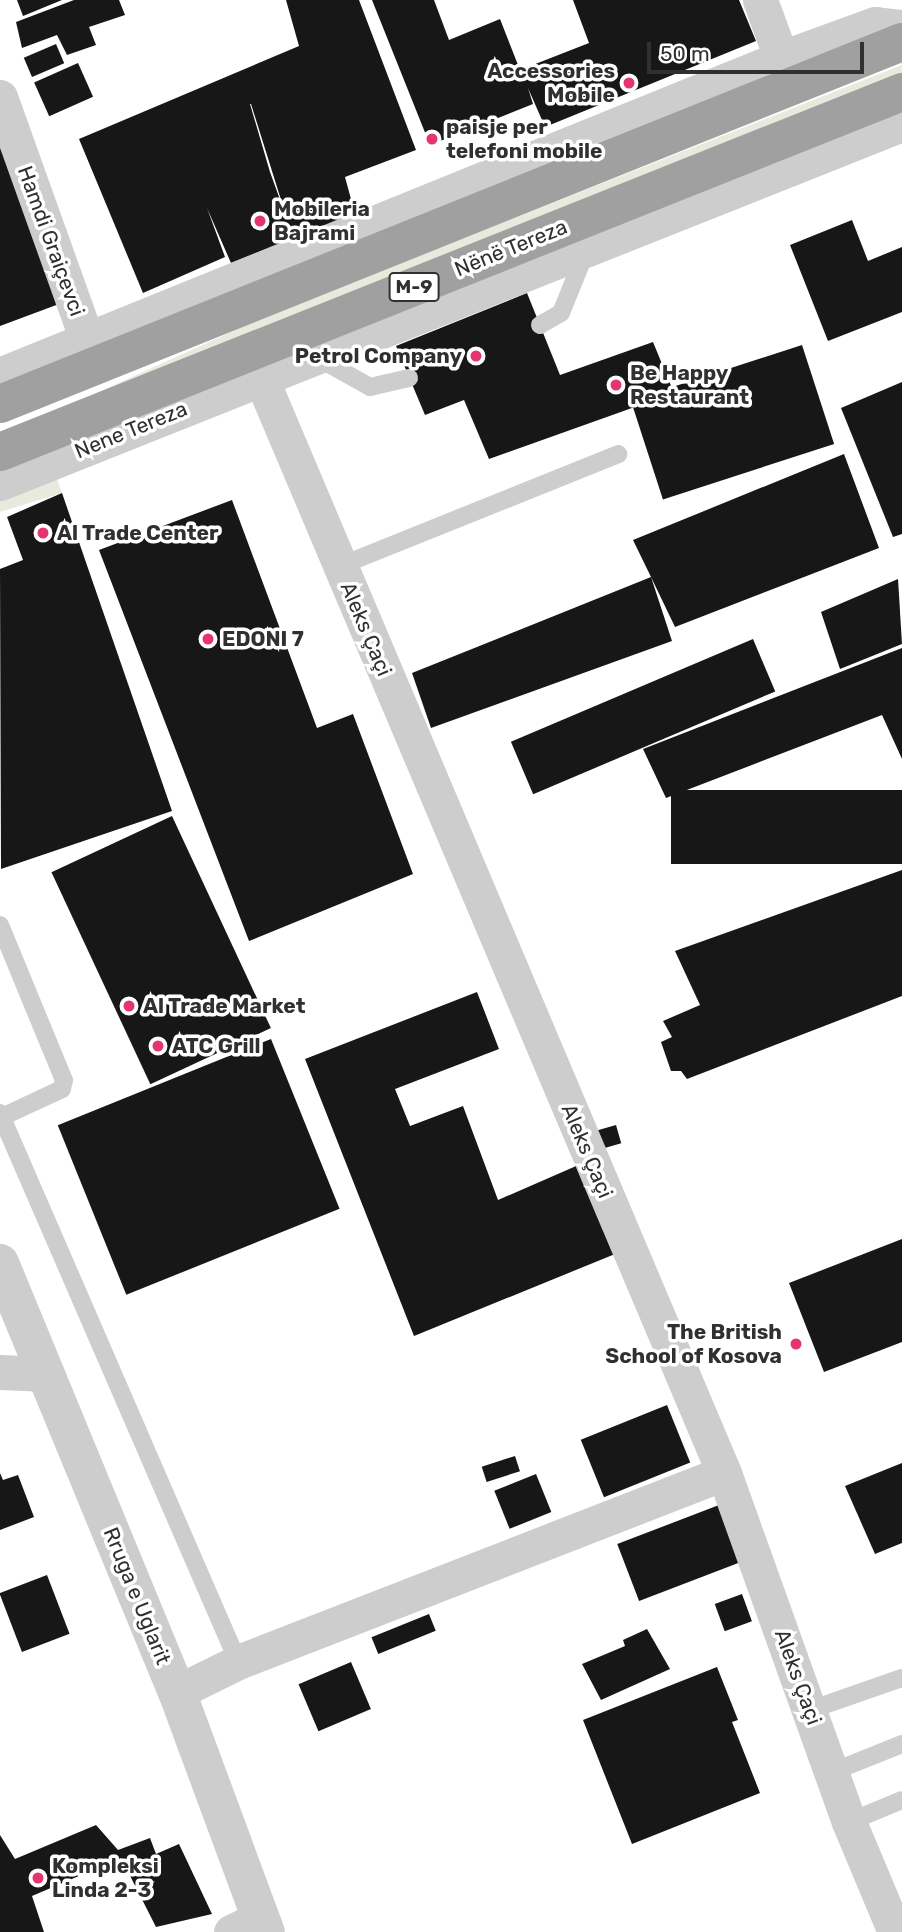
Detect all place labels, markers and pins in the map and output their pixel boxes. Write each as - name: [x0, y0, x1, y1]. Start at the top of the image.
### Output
- place label: Accessories Mobile: [487, 58, 615, 108]
- marker: Accessories Mobile: [621, 75, 637, 91]
- place label: paisje per telefoni mobile: [446, 114, 602, 164]
- marker: paisje per telefoni mobile: [424, 131, 440, 147]
- place label: Mobileria Bajrami: [274, 196, 370, 246]
- marker: Mobileria Bajrami: [252, 213, 268, 229]
- place label: Petrol Company: [295, 343, 462, 369]
- marker: Petrol Company: [468, 348, 484, 364]
- place label: Be Happy Restaurant: [630, 360, 749, 410]
- marker: Be Happy Restaurant: [608, 377, 624, 393]
- place label: Al Trade Center: [57, 520, 219, 546]
- marker: Al Trade Center: [35, 525, 51, 541]
- place label: EDONI 7: [222, 626, 304, 652]
- marker: EDONI 7: [200, 631, 216, 647]
- place label: Al Trade Market: [143, 993, 306, 1019]
- marker: Al Trade Market: [121, 998, 137, 1014]
- place label: ATC Grill: [172, 1033, 260, 1059]
- marker: ATC Grill: [150, 1038, 166, 1054]
- place label: The British School of Kosova: [605, 1319, 782, 1369]
- marker: The British School of Kosova: [788, 1336, 804, 1352]
- place label: Kompleksi Linda 2-3: [52, 1853, 159, 1903]
- marker: Kompleksi Linda 2-3: [30, 1870, 46, 1886]

